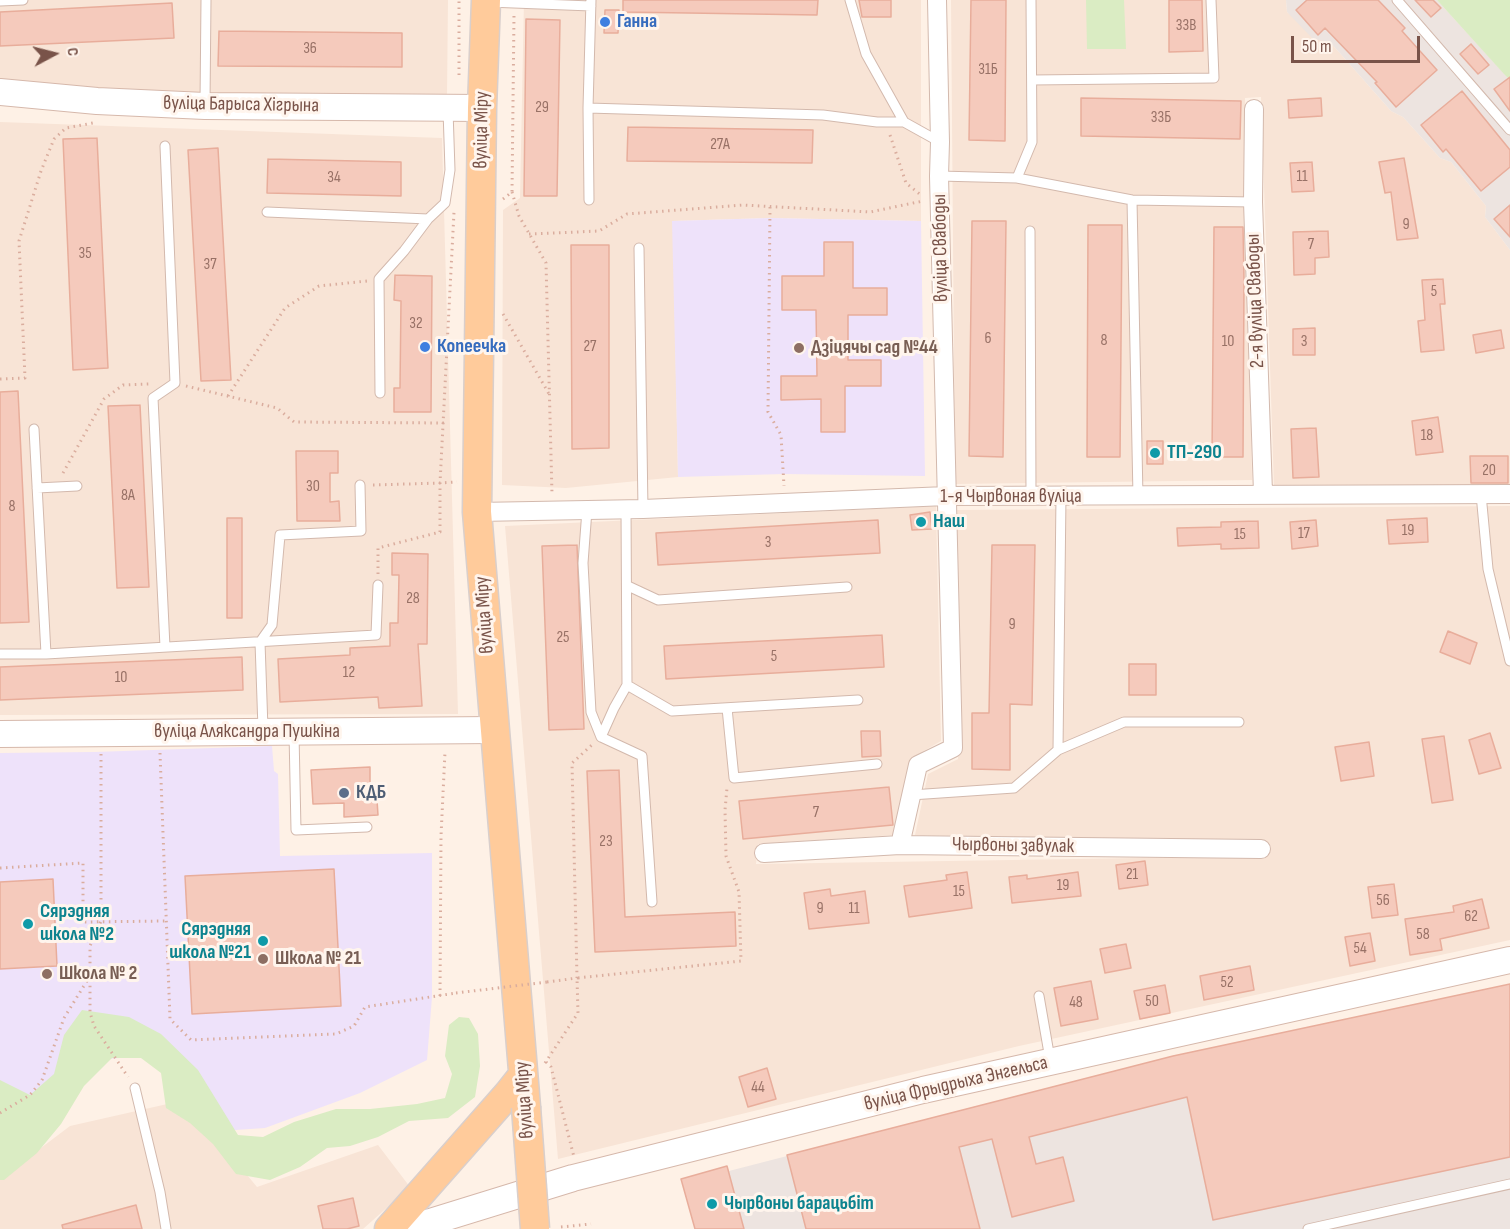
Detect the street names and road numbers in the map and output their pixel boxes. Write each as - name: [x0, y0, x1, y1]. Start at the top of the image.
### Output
- street label: вуліца Міру: [469, 91, 495, 169]
- street label: вуліца Барыса Хігрына: [163, 92, 319, 118]
- street label: вуліца Свабоды: [928, 194, 954, 302]
- street label: 2-я вуліца Свабоды: [1242, 233, 1270, 369]
- street label: 1-я Чырвоная вуліца: [940, 485, 1082, 509]
- street label: вуліца Міру: [470, 576, 500, 654]
- street label: вуліца Аляксандра Пушкіна: [154, 720, 340, 744]
- street label: Чырвоны завулак: [952, 833, 1074, 859]
- street label: вуліца Фрыдрыха Энгельса: [862, 1051, 1050, 1117]
- street label: вуліца Міру: [510, 1061, 540, 1139]

